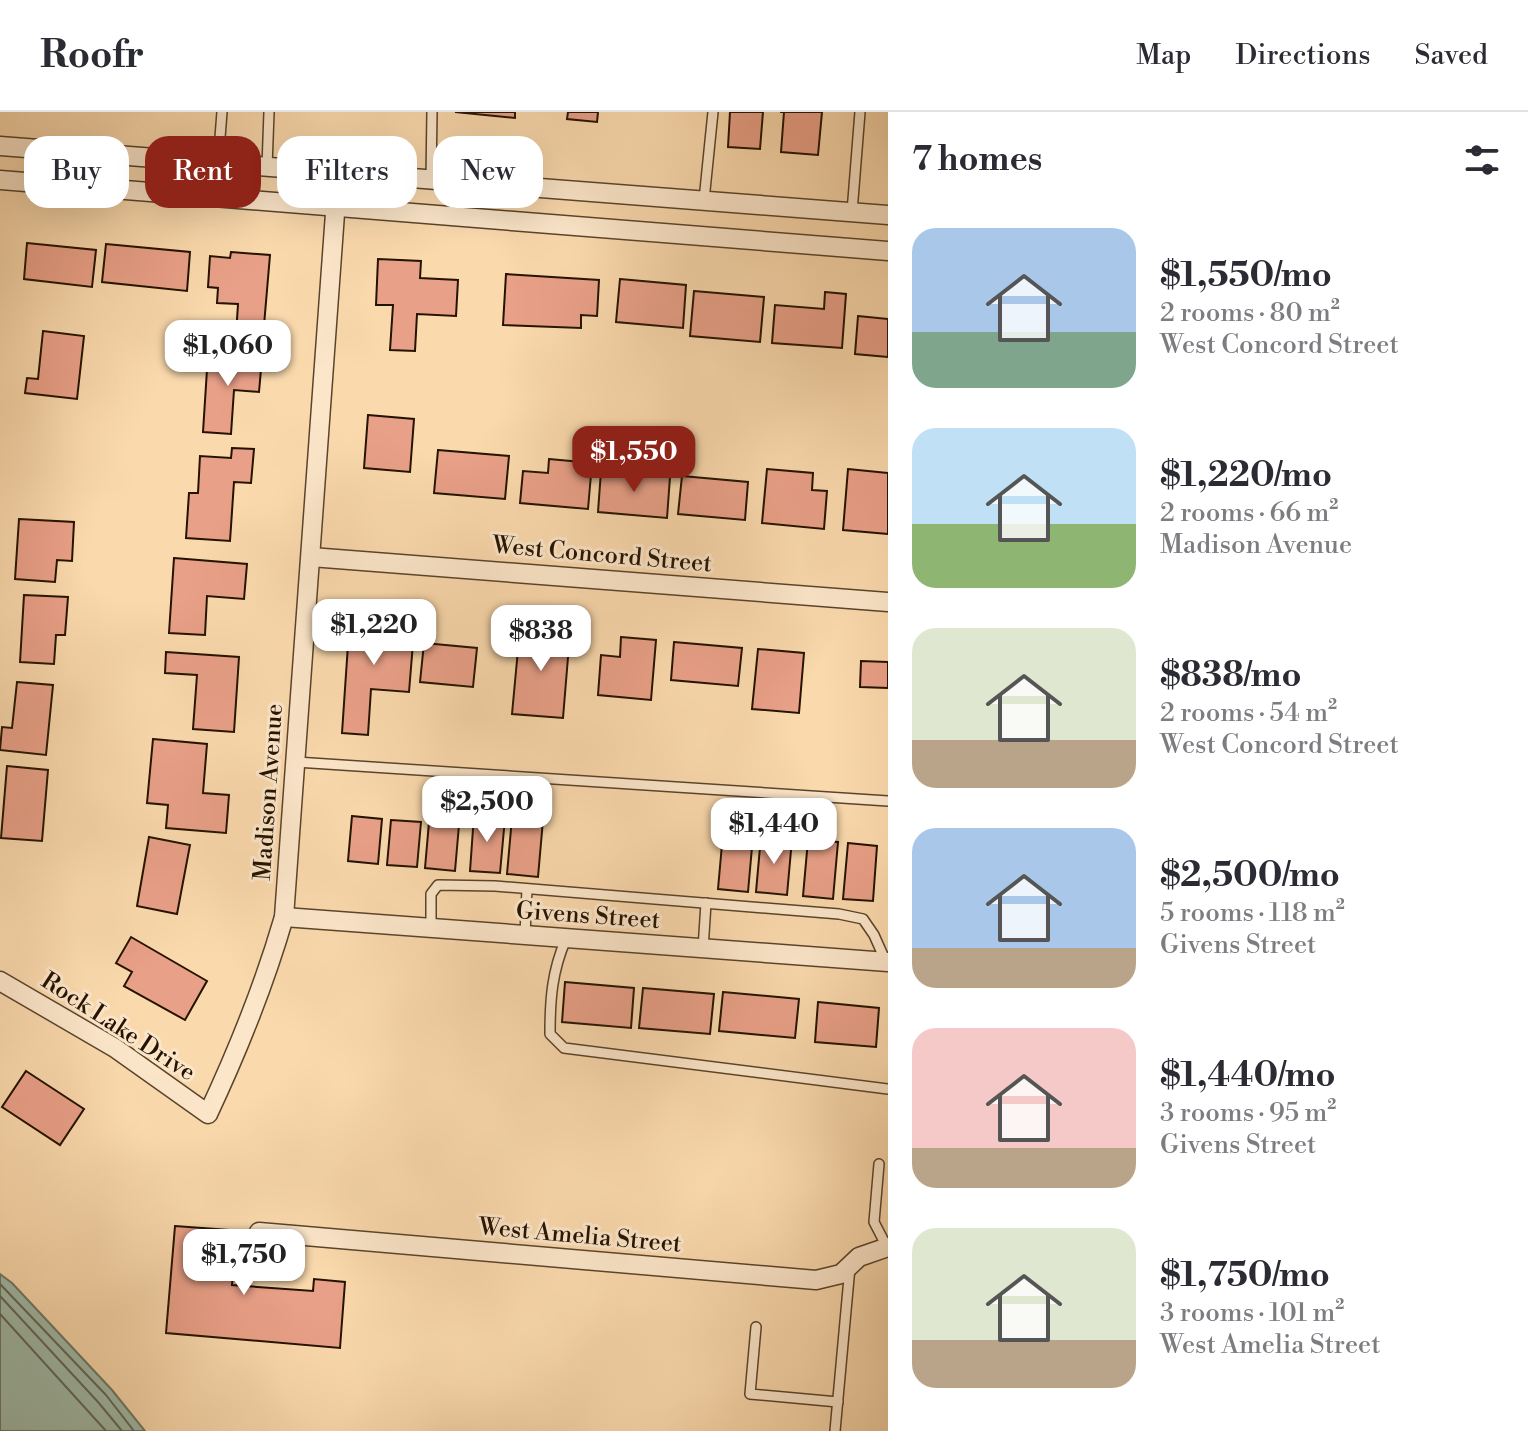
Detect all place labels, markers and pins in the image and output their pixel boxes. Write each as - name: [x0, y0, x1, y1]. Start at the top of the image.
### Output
- pin: $1,060: [163, 320, 293, 388]
- pin: $1,550: [569, 426, 699, 494]
- pin: $1,220: [309, 599, 439, 667]
- pin: $838: [494, 605, 588, 673]
- pin: $2,500: [422, 776, 552, 844]
- pin: $1,440: [709, 798, 839, 866]
- pin: $1,750: [179, 1229, 309, 1297]

